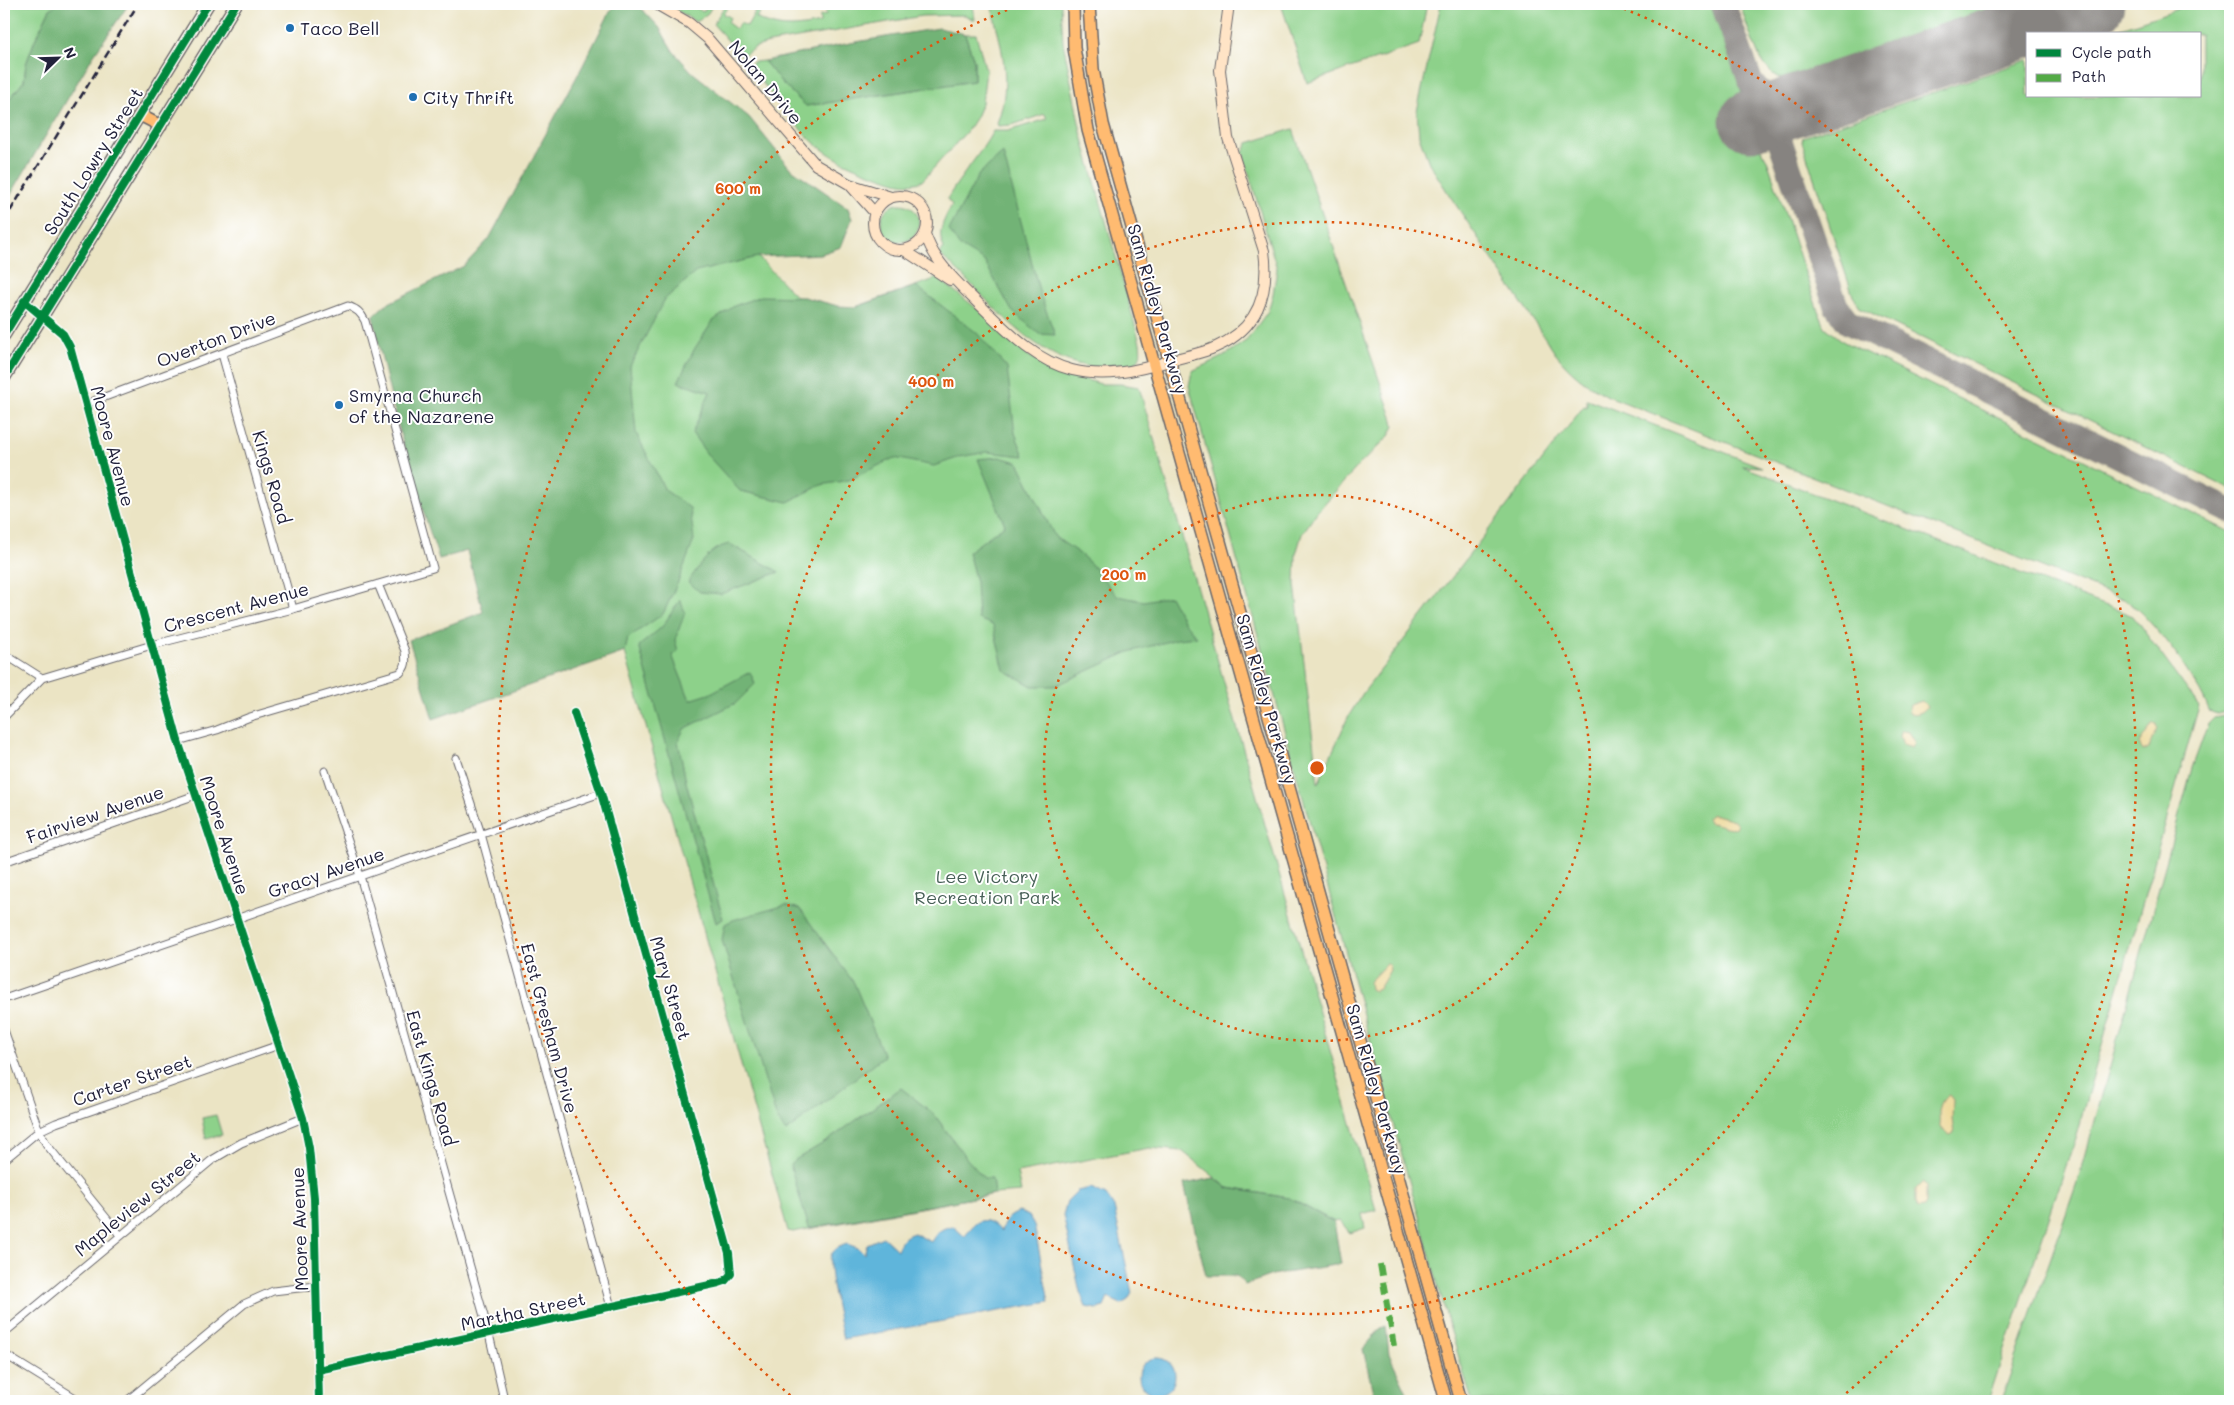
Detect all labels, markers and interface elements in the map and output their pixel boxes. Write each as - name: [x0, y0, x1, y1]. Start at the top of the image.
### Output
- place label: Taco Bell: [300, 16, 380, 40]
- marker: Taco Bell: [284, 22, 296, 34]
- north arrow: [32, 32, 82, 82]
- legend: [2026, 32, 2202, 98]
- street label: Nolan Drive: [724, 35, 808, 129]
- text: Cycle path: [2072, 42, 2151, 62]
- text: N: [60, 44, 81, 61]
- text: Path: [2072, 66, 2106, 86]
- street label: South Lowry Street: [38, 83, 148, 239]
- place label: City Thrift: [423, 85, 514, 109]
- marker: City Thrift: [407, 91, 419, 103]
- text: 600 m: [715, 178, 761, 198]
- street label: Sam Ridley Parkway: [1122, 221, 1194, 397]
- street label: Overton Drive: [153, 305, 279, 373]
- text: 400 m: [908, 371, 954, 391]
- street label: Moore Avenue: [85, 383, 141, 509]
- place label: Smyrna Church of the Nazarene: [349, 383, 494, 428]
- marker: Smyrna Church of the Nazarene: [333, 399, 345, 411]
- street label: Kings Road: [247, 427, 297, 527]
- text: 200 m: [1102, 564, 1147, 584]
- street label: Crescent Avenue: [161, 576, 311, 638]
- street label: Sam Ridley Parkway: [1231, 611, 1303, 787]
- centre of rings: [1308, 759, 1326, 777]
- street label: Moore Avenue: [194, 772, 256, 898]
- street label: Fairview Avenue: [23, 779, 167, 849]
- street label: Gracy Avenue: [265, 841, 387, 903]
- park label: Lee Victory Recreation Park: [914, 864, 1060, 909]
- street label: Mary Street: [645, 933, 697, 1043]
- street label: East Gresham Drive: [516, 940, 584, 1116]
- street label: Sam Ridley Parkway: [1341, 1001, 1413, 1177]
- street label: East Kings Road: [401, 1007, 463, 1149]
- street label: Carter Street: [69, 1048, 195, 1112]
- street label: Mapleview Street: [69, 1145, 205, 1261]
- street label: Moore Avenue: [285, 1167, 313, 1291]
- street label: Martha Street: [458, 1286, 588, 1336]

